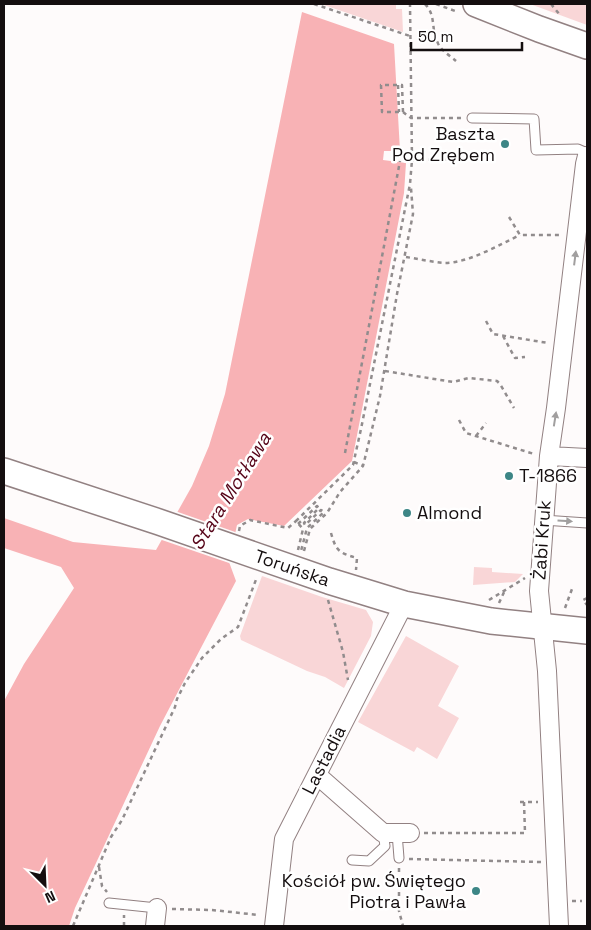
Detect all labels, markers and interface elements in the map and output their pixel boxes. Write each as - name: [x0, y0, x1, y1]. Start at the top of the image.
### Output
- scale bar: [411, 20, 522, 52]
- text: 50 m: [418, 27, 453, 46]
- place label: Baszta Pod Zrębem: [392, 122, 495, 166]
- marker: Baszta Pod Zrębem: [499, 138, 511, 150]
- one-way arrow: [571, 250, 579, 266]
- one-way arrow: [551, 411, 559, 427]
- water label: Stara Motława: [184, 428, 277, 555]
- place label: T-1866: [519, 464, 577, 487]
- marker: T-1866: [503, 470, 515, 482]
- street label: Żabi Kruk: [527, 499, 556, 581]
- place label: Almond: [417, 501, 482, 524]
- marker: Almond: [401, 507, 413, 519]
- one-way arrow: [558, 518, 574, 526]
- street label: Toruńska: [252, 544, 333, 591]
- street label: Lastadia: [296, 722, 351, 798]
- north arrow: [20, 860, 70, 910]
- place label: Kościół pw. Świętego Piotra i Pawła: [282, 869, 466, 913]
- marker: Kościół pw. Świętego Piotra i Pawła: [470, 885, 482, 897]
- text: N: [42, 887, 58, 907]

